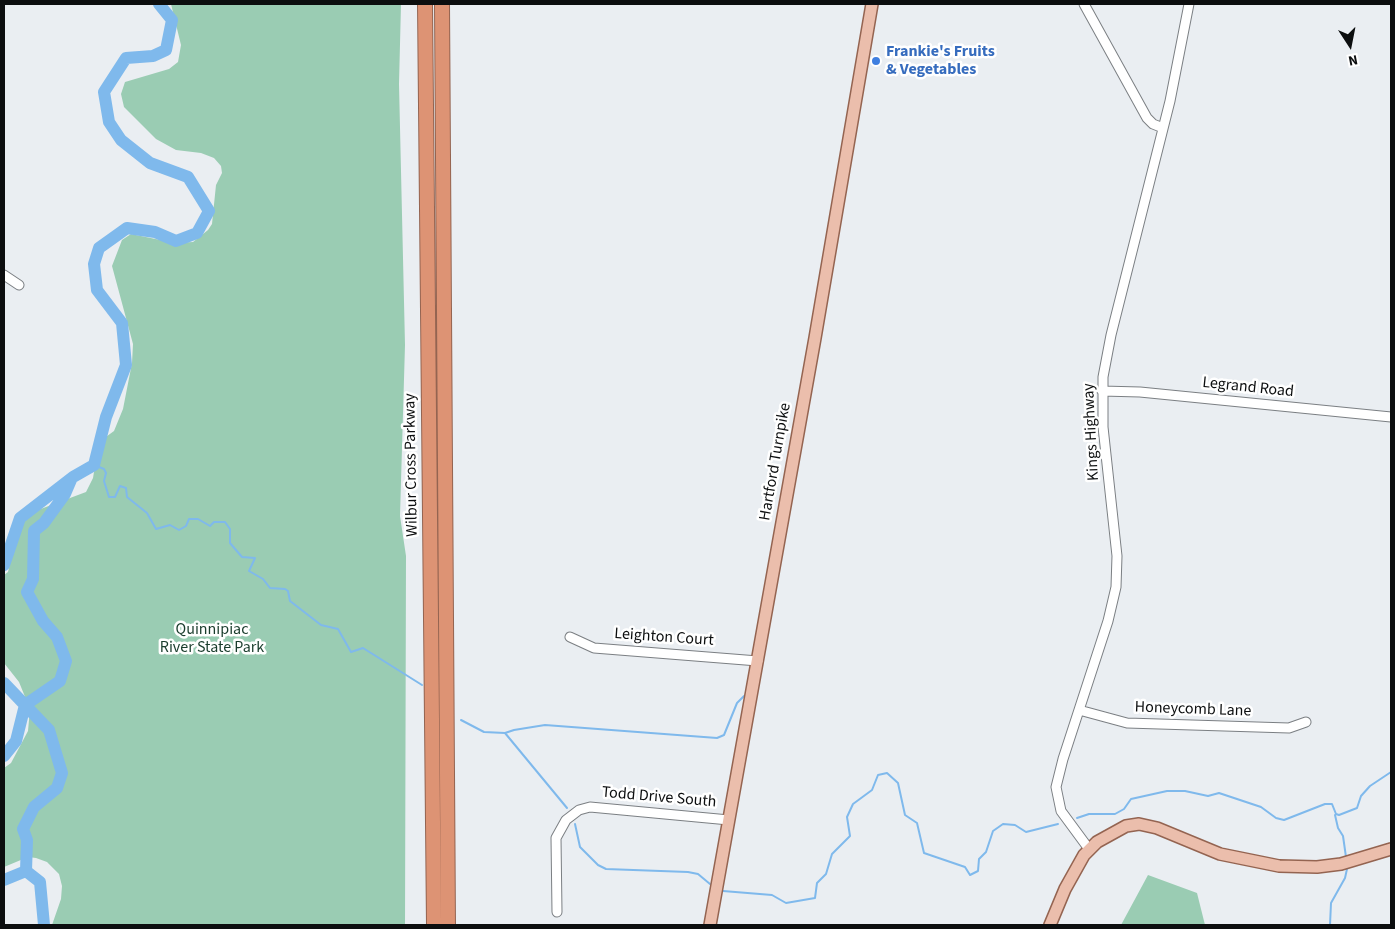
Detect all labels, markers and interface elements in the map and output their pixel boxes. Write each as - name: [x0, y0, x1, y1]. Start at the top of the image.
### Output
- north arrow: [1325, 20, 1375, 70]
- place label: Frankie's Fruits & Vegetables: [886, 42, 995, 80]
- text: N: [1346, 49, 1359, 70]
- marker: Frankie's Fruits & Vegetables: [870, 55, 882, 67]
- street label: Legrand Road: [1201, 374, 1295, 402]
- street label: Kings Highway: [1080, 383, 1104, 481]
- street label: Wilbur Cross Parkway: [401, 393, 423, 537]
- street label: Hartford Turnpike: [756, 402, 796, 522]
- park label: Quinnipiac River State Park: [160, 620, 264, 658]
- street label: Leighton Court: [614, 625, 714, 651]
- street label: Honeycomb Lane: [1134, 698, 1252, 722]
- street label: Todd Drive South: [601, 783, 717, 813]

